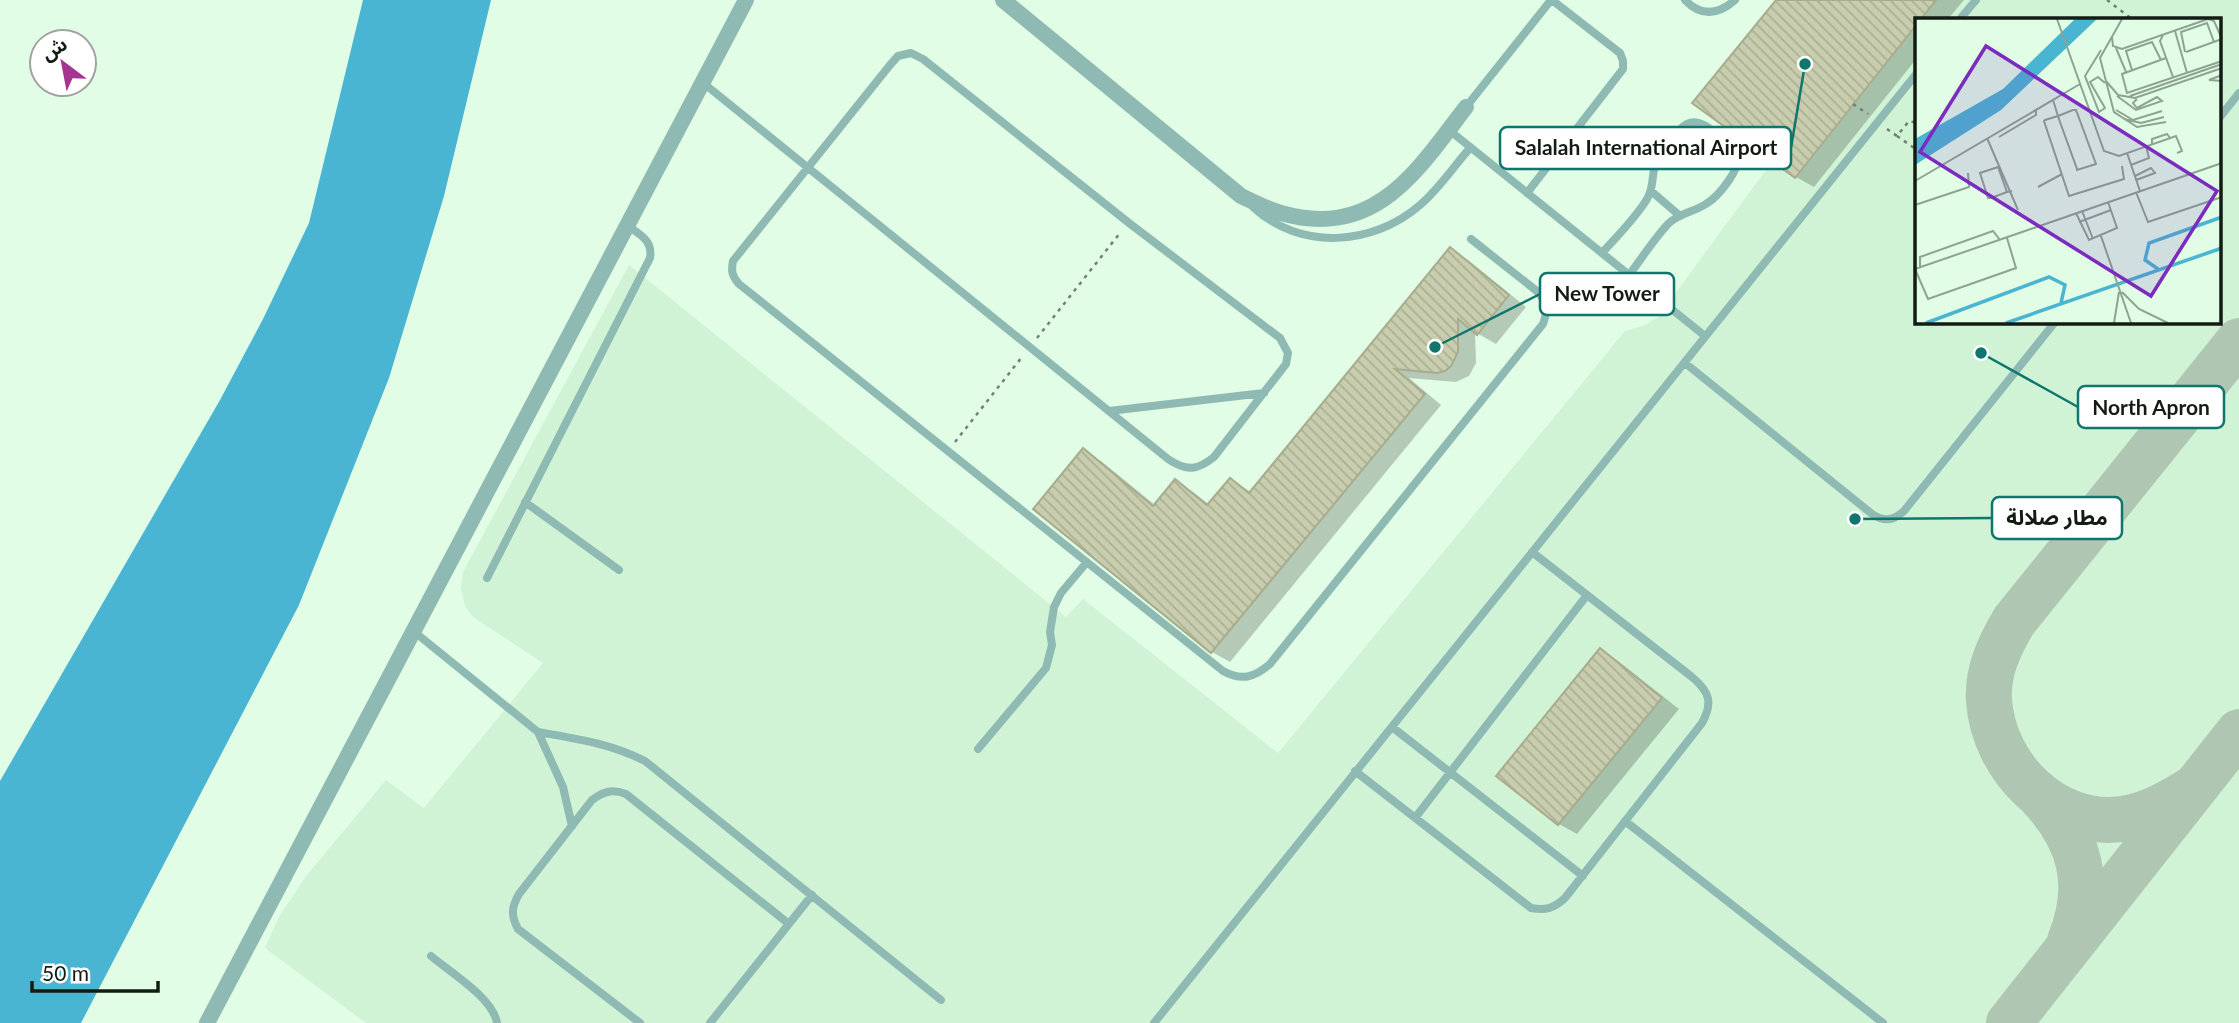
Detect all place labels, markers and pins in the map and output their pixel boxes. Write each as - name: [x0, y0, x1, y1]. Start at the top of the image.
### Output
- callout: Salalah International Airport: [1500, 127, 1791, 169]
- callout: New Tower: [1540, 273, 1674, 315]
- callout: North Apron: [2078, 386, 2224, 428]
- callout: مطار صلالة: [1992, 497, 2122, 539]

